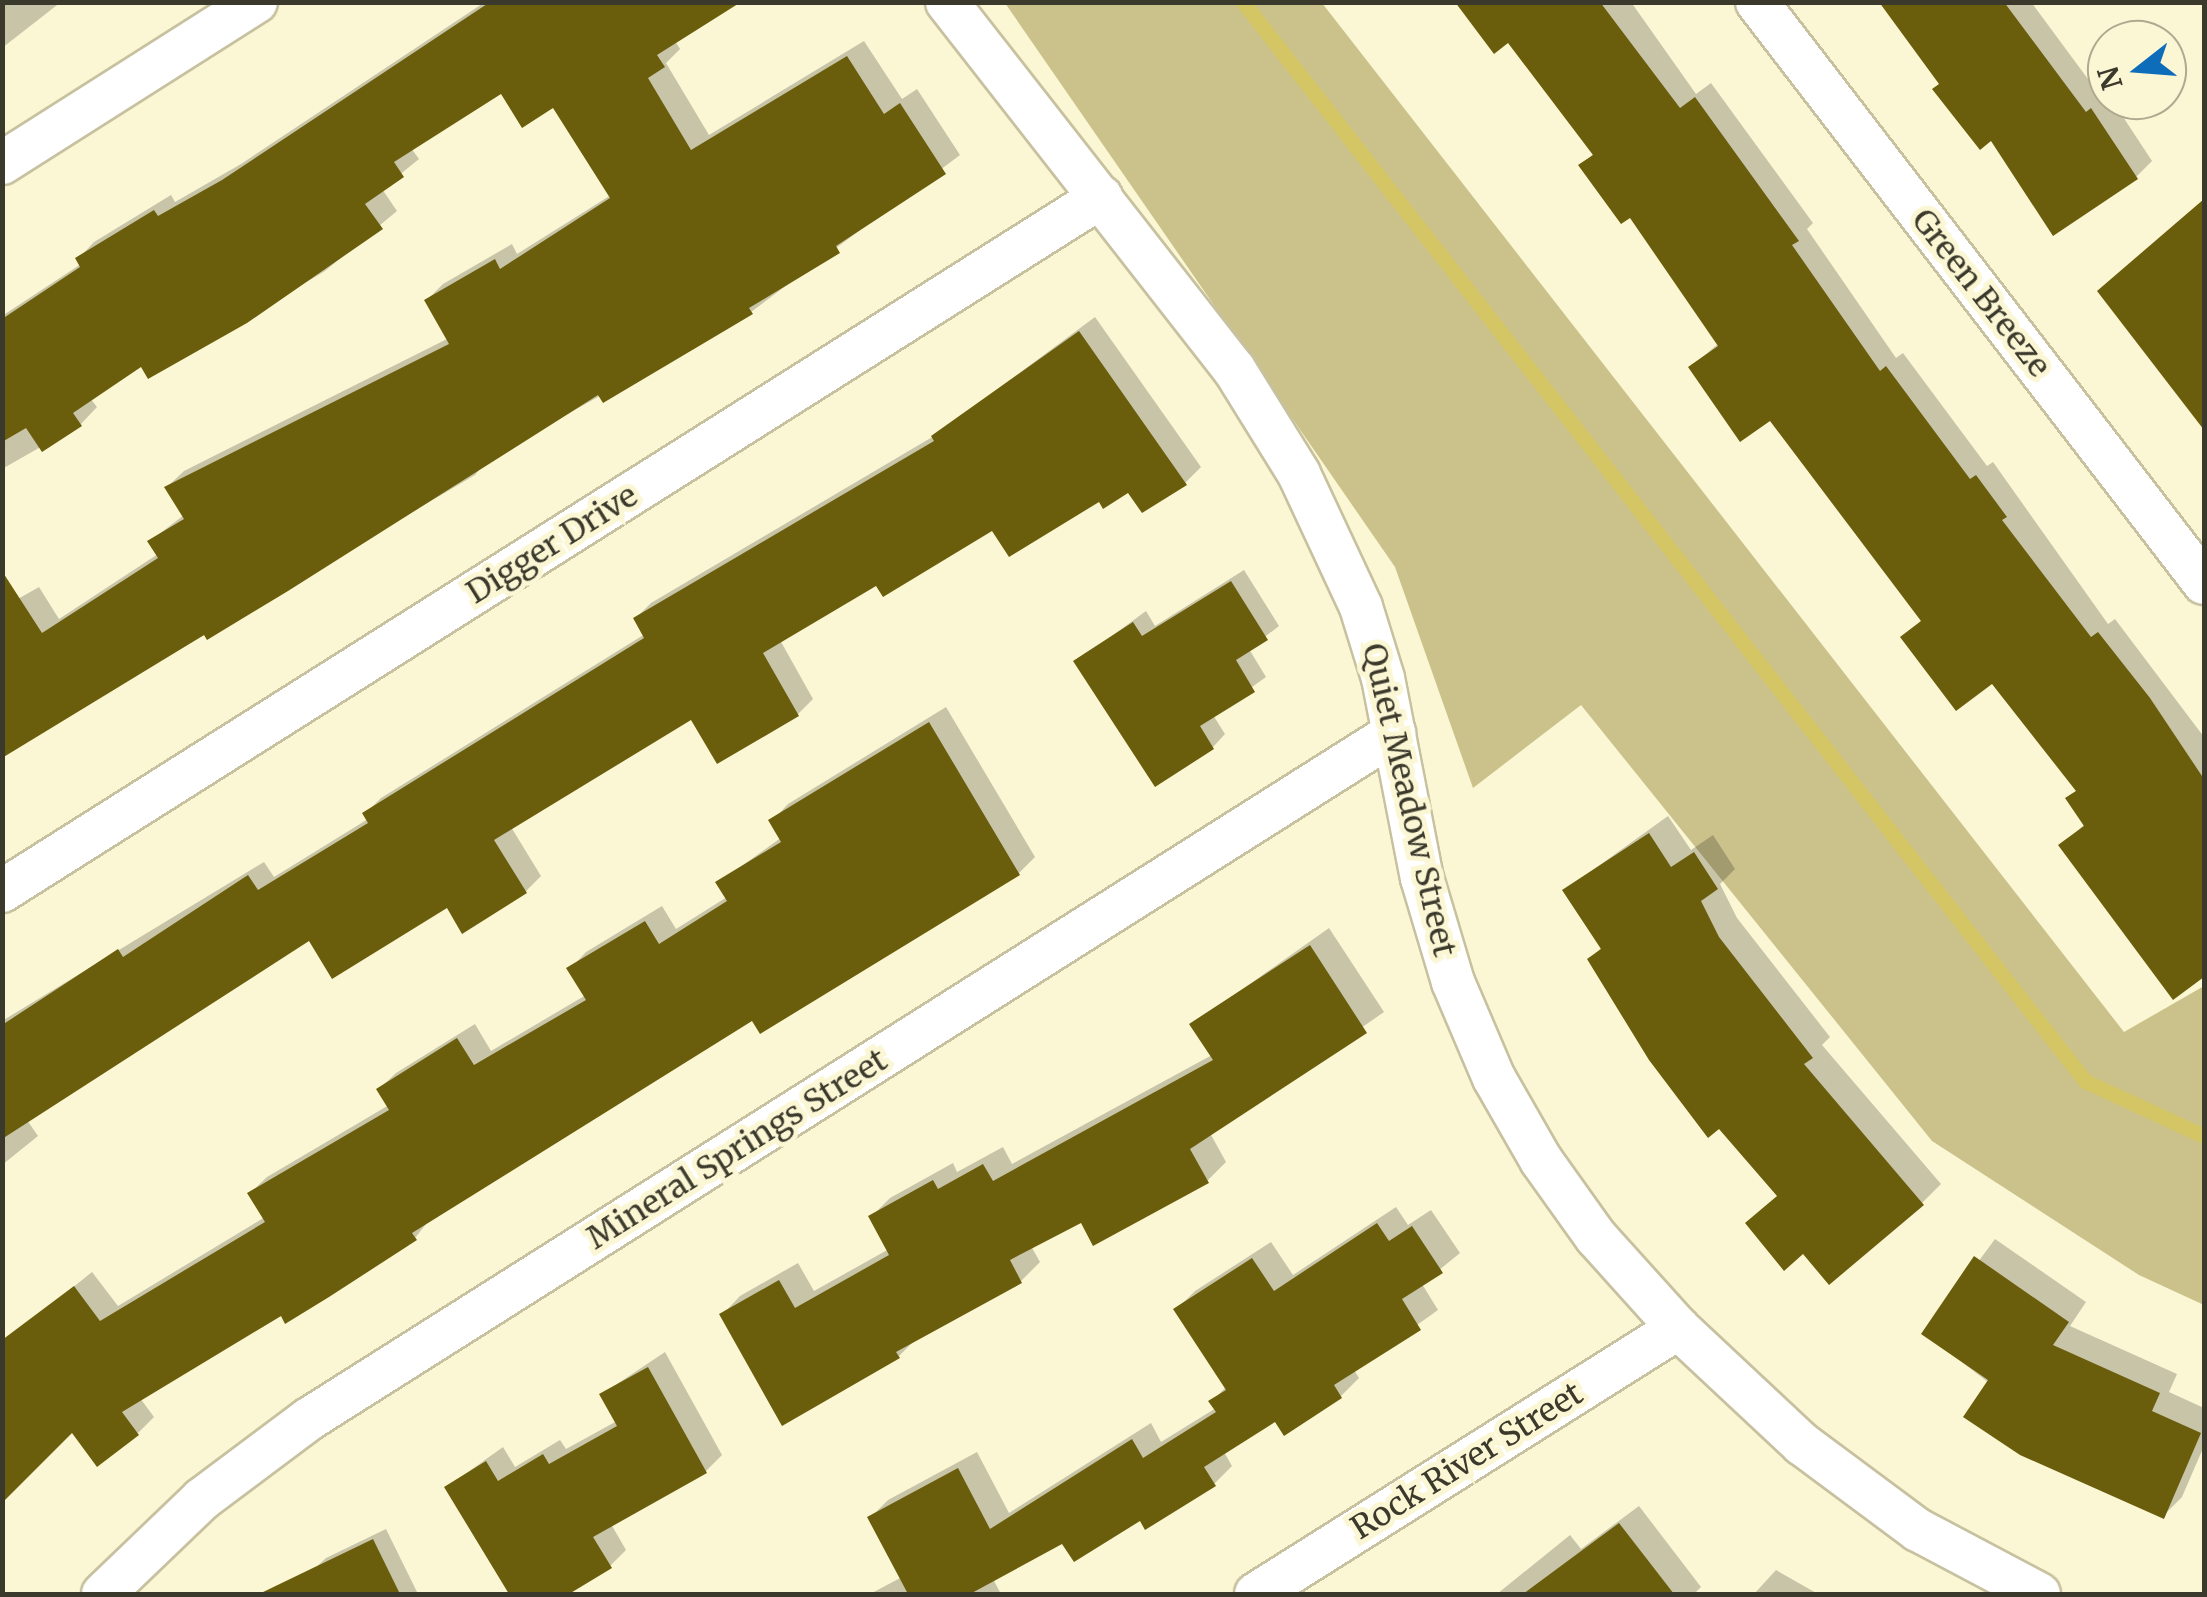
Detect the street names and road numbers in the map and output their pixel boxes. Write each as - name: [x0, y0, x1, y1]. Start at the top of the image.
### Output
- street label: Green Breeze: [1904, 202, 2058, 384]
- street label: Digger Drive: [459, 476, 645, 612]
- street label: Quiet Meadow Street: [1354, 640, 1464, 960]
- street label: Mineral Springs Street: [580, 1041, 894, 1257]
- street label: Rock River Street: [1344, 1374, 1590, 1548]

